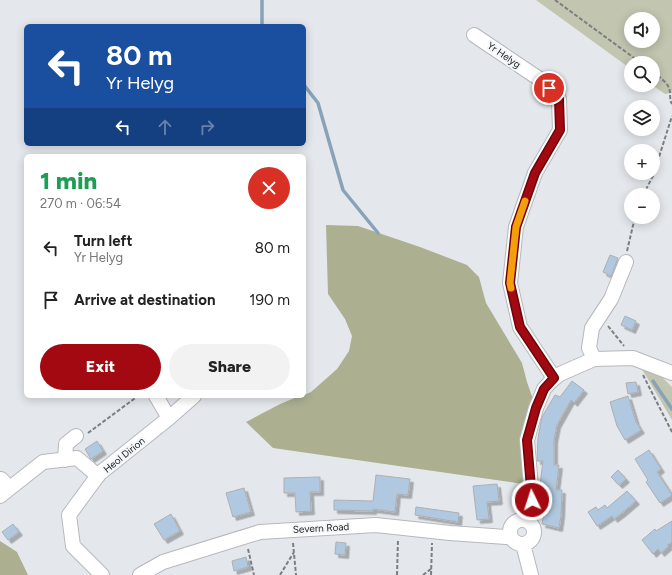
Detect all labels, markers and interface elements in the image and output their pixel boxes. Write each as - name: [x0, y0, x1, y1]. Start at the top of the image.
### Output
- map controls: [624, 12, 660, 224]
- button: sound: [624, 12, 660, 48]
- text: 80 m: [106, 38, 172, 72]
- street label: Yr Helyg: [485, 39, 523, 71]
- icon: left: [40, 40, 92, 92]
- button: search: [624, 56, 660, 92]
- pin: [532, 71, 566, 105]
- text: Yr Helyg: [106, 72, 174, 94]
- icon: arrive: [538, 77, 560, 99]
- button: layers: [624, 100, 660, 136]
- icon: left: [112, 116, 134, 138]
- icon: ahead: [154, 116, 176, 138]
- icon: right: [196, 116, 218, 138]
- button: +: [624, 144, 660, 180]
- text: 1 min: [40, 166, 97, 195]
- button: close: [248, 167, 290, 209]
- button: −: [624, 188, 660, 224]
- text: 270 m · 06:54: [40, 196, 121, 211]
- text: Turn left: [74, 232, 132, 250]
- icon: left: [40, 237, 62, 259]
- text: 80 m: [255, 239, 290, 257]
- text: Yr Helyg: [74, 250, 123, 265]
- icon: arrive: [40, 289, 62, 311]
- text: Arrive at destination: [74, 291, 215, 309]
- text: 190 m: [249, 291, 290, 309]
- button: Exit: [40, 344, 161, 390]
- button: Share: [169, 344, 290, 390]
- street label: Heol Dirion: [101, 434, 148, 476]
- position arrow: [511, 479, 553, 521]
- street label: Severn Road: [292, 520, 350, 536]

